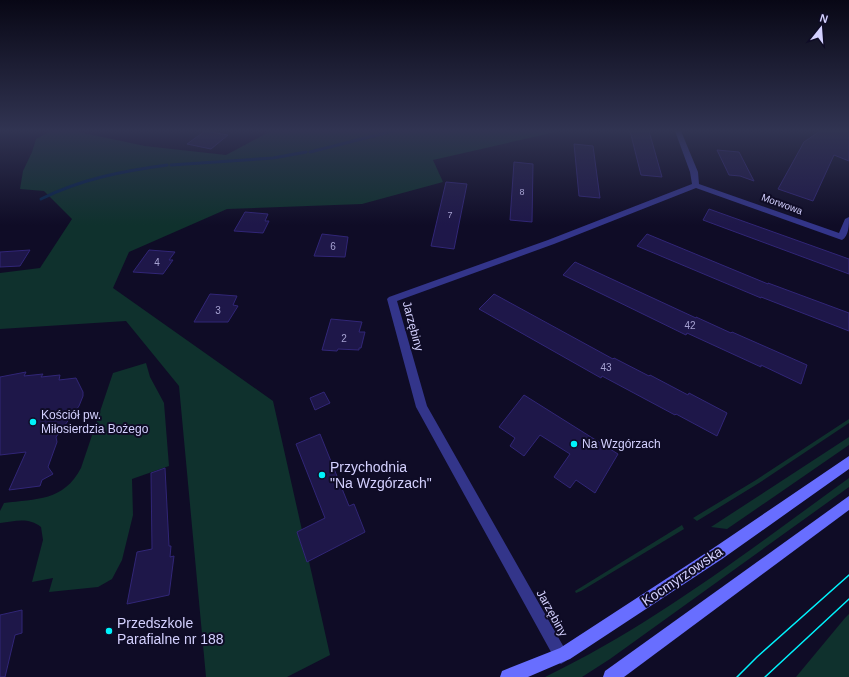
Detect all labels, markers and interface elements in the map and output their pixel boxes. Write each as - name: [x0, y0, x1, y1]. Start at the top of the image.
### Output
- north arrow: [801, 8, 841, 48]
- text: N: [818, 12, 830, 25]
- house number: 8: [519, 187, 525, 197]
- street label: Morwowa: [760, 192, 804, 217]
- house number: 7: [447, 210, 453, 220]
- house number: 6: [330, 241, 336, 252]
- house number: 4: [154, 257, 160, 268]
- street label: Jarzębiny: [400, 299, 426, 353]
- house number: 3: [215, 305, 221, 316]
- house number: 42: [684, 320, 696, 331]
- house number: 2: [341, 333, 347, 344]
- house number: 43: [600, 362, 612, 373]
- place label: Kościół pw. Miłosierdzia Bożego: [41, 408, 149, 436]
- marker: Kościół pw. Miłosierdzia Bożego: [28, 417, 38, 427]
- place label: Na Wzgórzach: [582, 437, 661, 451]
- marker: Na Wzgórzach: [569, 439, 579, 449]
- place label: Przychodnia "Na Wzgórzach": [330, 459, 432, 491]
- marker: Przychodnia "Na Wzgórzach": [317, 470, 327, 480]
- street label: Kocmyrzowska: [639, 543, 726, 609]
- street label: Jarzębiny: [533, 587, 571, 639]
- place label: Przedszkole Parafialne nr 188: [117, 615, 224, 647]
- marker: Przedszkole Parafialne nr 188: [104, 626, 114, 636]

